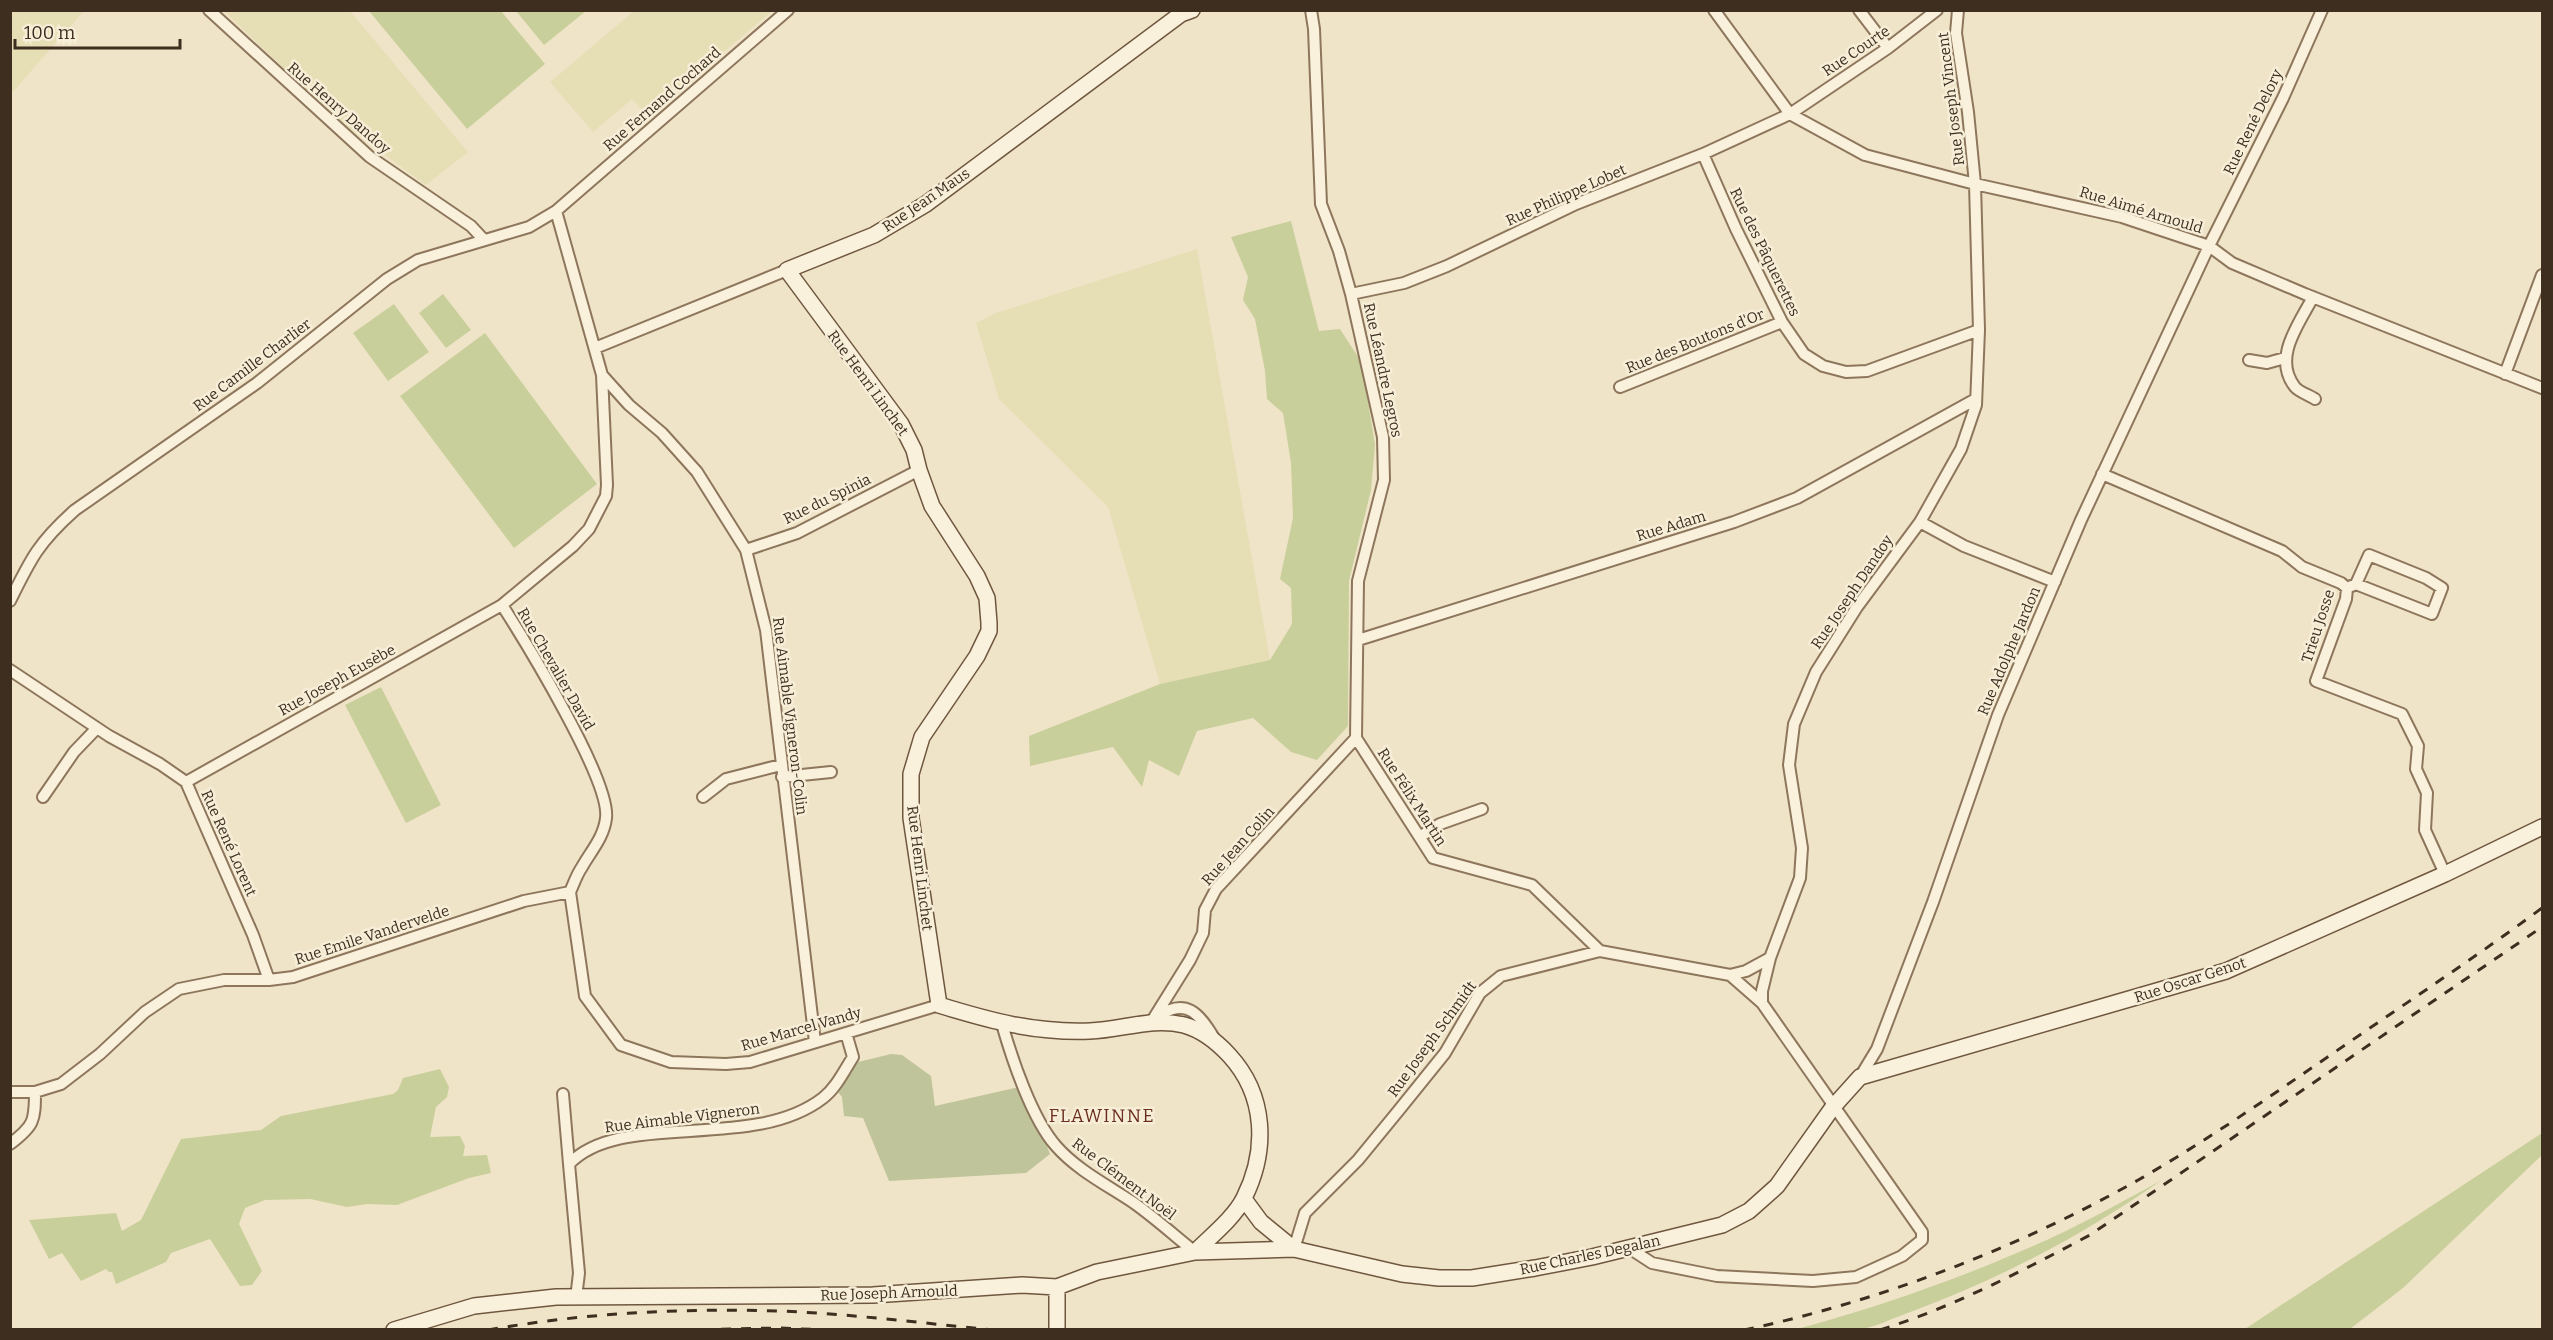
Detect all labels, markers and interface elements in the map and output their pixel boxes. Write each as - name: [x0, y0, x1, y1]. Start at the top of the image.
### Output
- scale bar: [15, 12, 180, 50]
- text: 100 m: [24, 22, 75, 44]
- street label: Rue Courte: [1819, 22, 1893, 80]
- street label: Rue Joseph Vincent: [1934, 31, 1968, 167]
- street label: Rue Fernand Cochard: [600, 43, 724, 155]
- street label: Rue Henry Dandoy: [284, 58, 394, 158]
- street label: Rue René Delory: [2220, 66, 2286, 178]
- street label: Rue Philippe Lobet: [1503, 160, 1629, 230]
- street label: Rue Jean Maus: [879, 164, 973, 236]
- street label: Rue Aimé Arnould: [2077, 183, 2205, 237]
- street label: Rue des Pâquerettes: [1726, 185, 1804, 319]
- street label: Rue Léandre Legros: [1360, 301, 1406, 439]
- street label: Rue des Boutons d'Or: [1623, 305, 1767, 377]
- street label: Rue Camille Charlier: [189, 315, 315, 415]
- street label: Rue Henri Linchet: [824, 327, 913, 440]
- street label: Rue du Spinia: [780, 470, 874, 528]
- street label: Rue Adam: [1634, 507, 1709, 545]
- street label: Rue Joseph Dandoy: [1807, 532, 1897, 652]
- street label: Rue Adolphe Jardon: [1974, 584, 2044, 718]
- street label: Trieu Josse: [2298, 587, 2338, 665]
- street label: Rue Chevalier David: [514, 605, 598, 734]
- street label: Rue Aimable Vigneron-Colin: [769, 616, 811, 816]
- street label: Rue Joseph Eusèbe: [275, 640, 399, 720]
- street label: Rue Félix Martin: [1374, 745, 1451, 850]
- street label: Rue René Lorent: [197, 787, 261, 900]
- street label: Rue Jean Colin: [1198, 802, 1278, 889]
- street label: Rue Henri Linchet: [903, 804, 937, 932]
- street label: Rue Emile Vandervelde: [292, 901, 452, 969]
- street label: Rue Oscar Genot: [2132, 953, 2249, 1007]
- street label: Rue Joseph Schmidt: [1384, 977, 1480, 1100]
- street label: Rue Marcel Vandy: [739, 1003, 863, 1055]
- street label: Rue Aimable Vigneron: [603, 1099, 761, 1136]
- district label: FLAWINNE: [1049, 1105, 1155, 1127]
- street label: Rue Clément Noël: [1069, 1134, 1179, 1224]
- street label: Rue Charles Degalan: [1518, 1231, 1662, 1279]
- street label: Rue Joseph Arnould: [820, 1282, 958, 1304]

